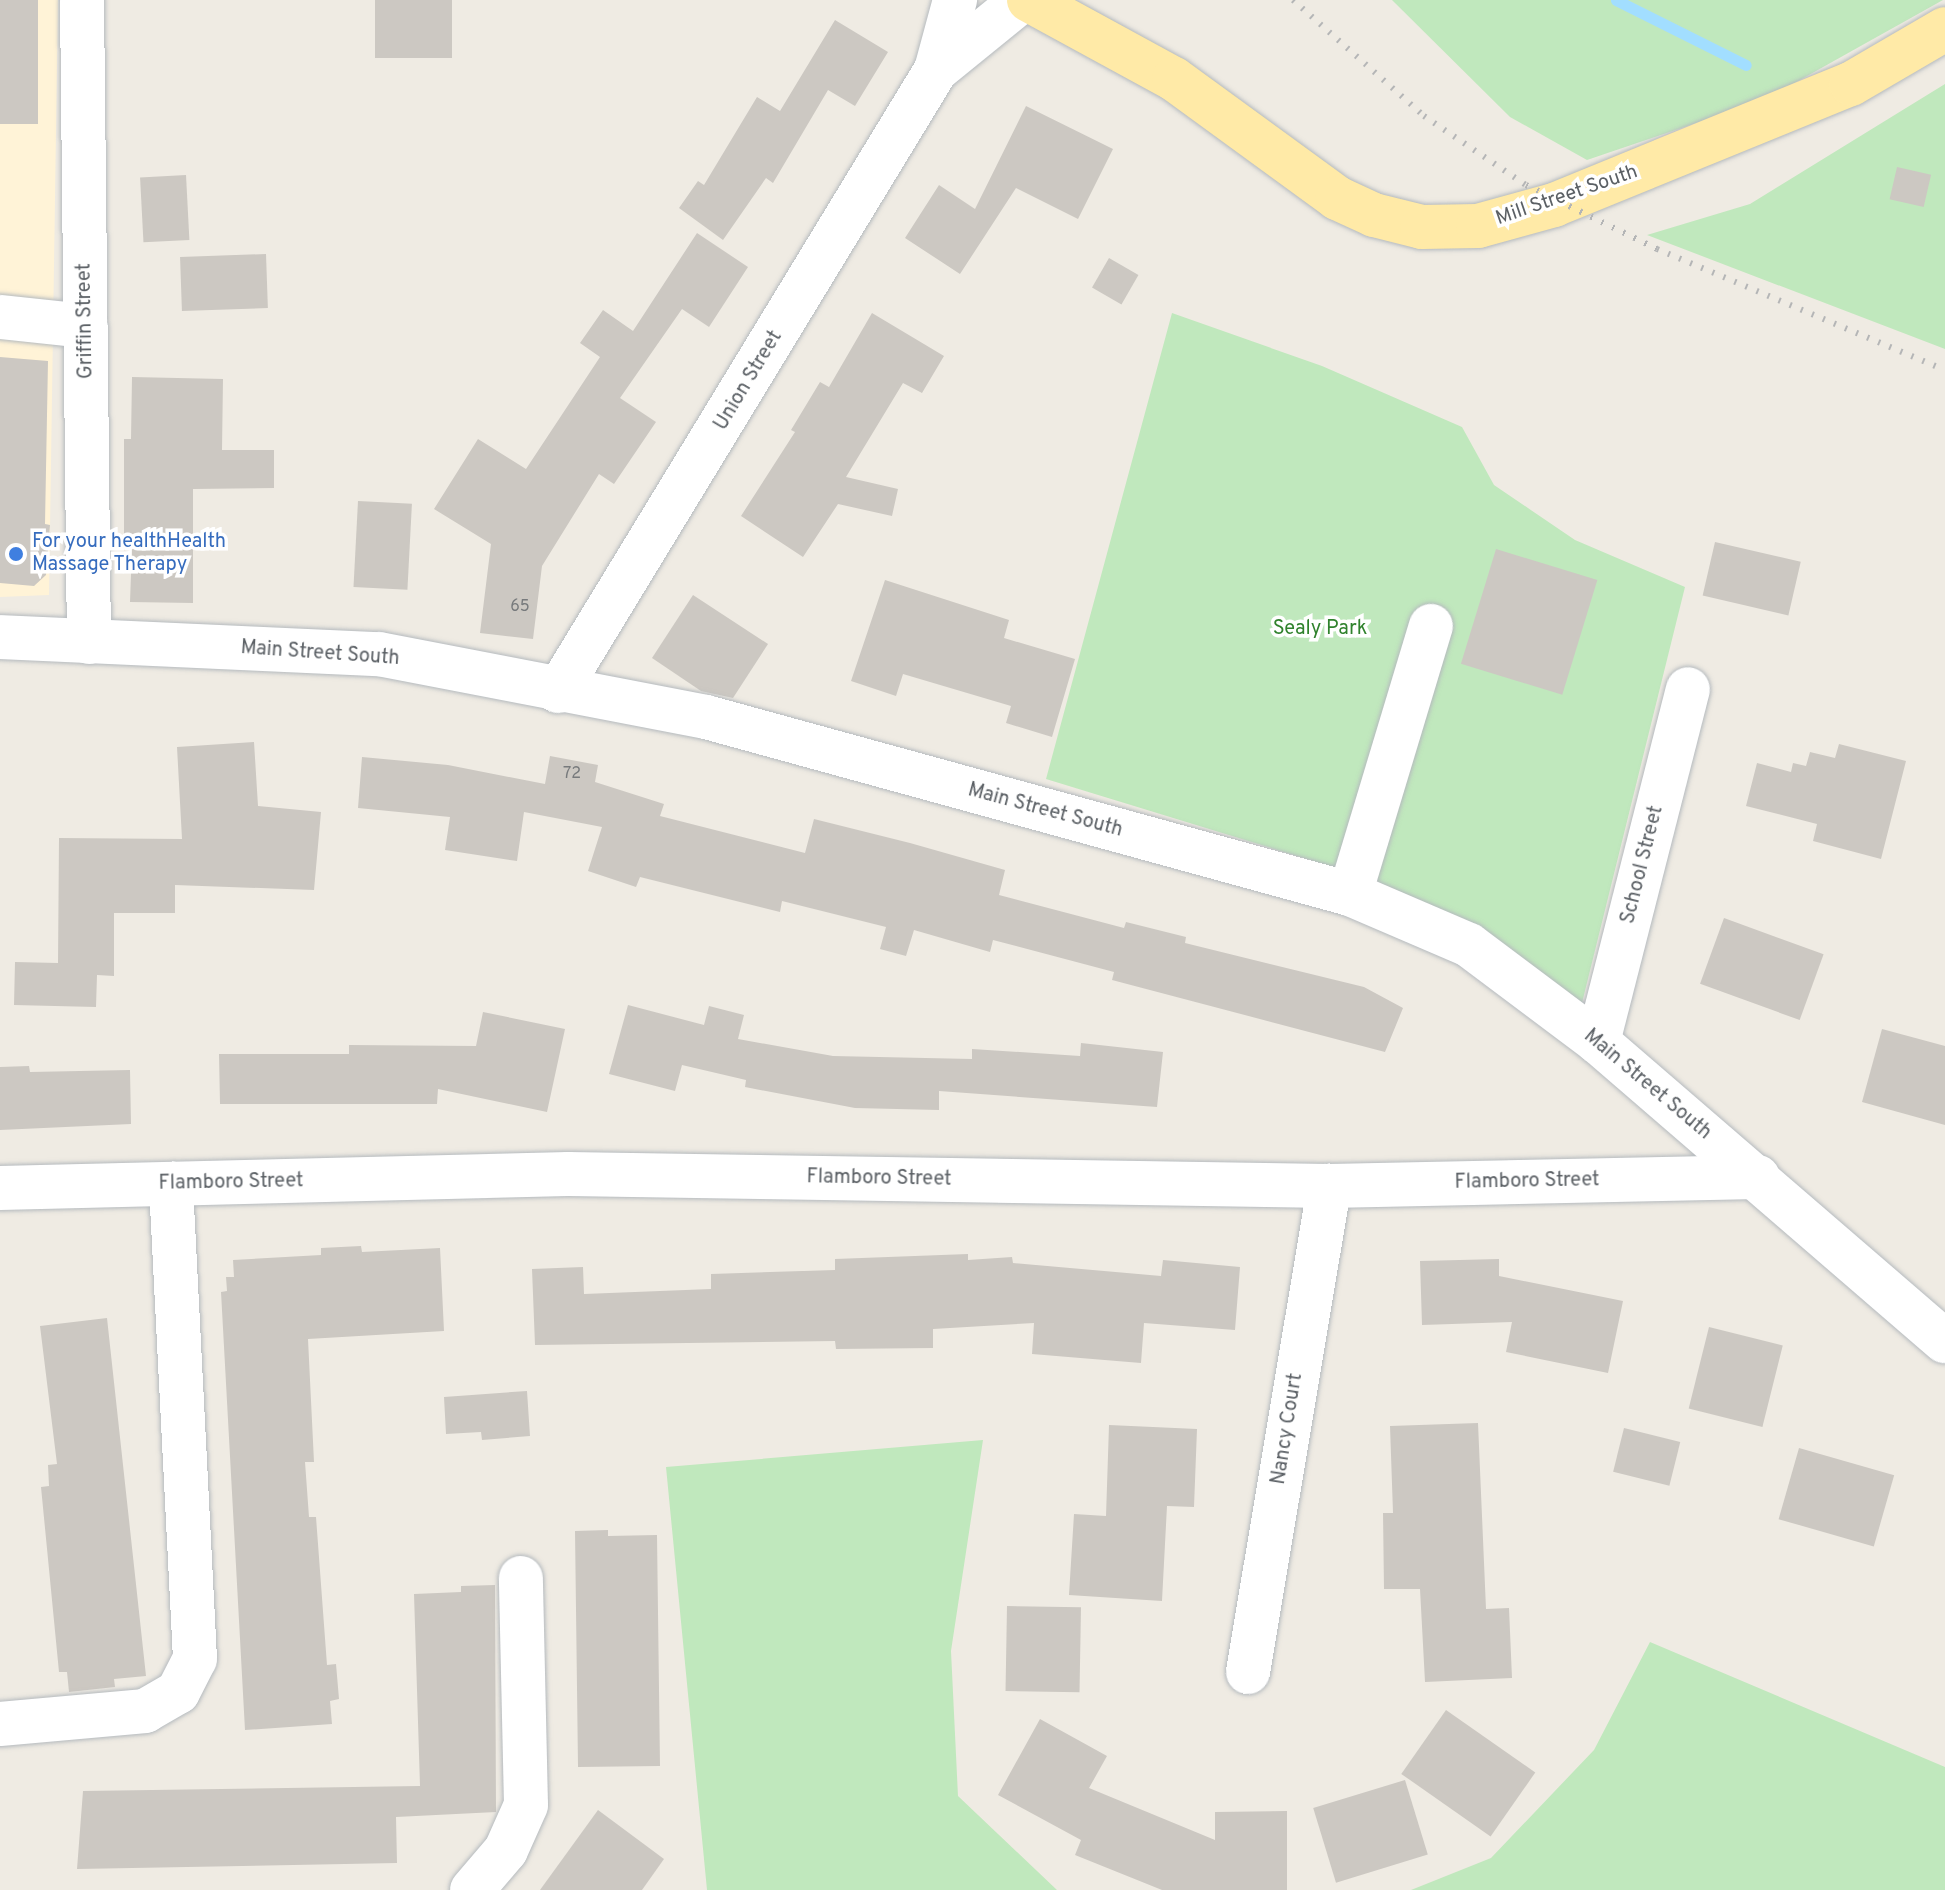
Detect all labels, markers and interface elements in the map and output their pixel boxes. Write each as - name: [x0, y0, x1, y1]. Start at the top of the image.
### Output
- street label: Mill Street South: [1493, 160, 1641, 232]
- street label: Griffin Street: [73, 263, 99, 379]
- street label: Union Street: [710, 327, 788, 435]
- place label: For your healthHealth Massage Therapy: [32, 530, 226, 577]
- marker: For your healthHealth Massage Therapy: [7, 545, 25, 563]
- house number: 65: [510, 597, 530, 617]
- park label: Sealy Park: [1273, 617, 1367, 641]
- street label: Main Street South: [240, 636, 400, 672]
- house number: 72: [563, 764, 581, 784]
- street label: Main Street South: [965, 779, 1125, 843]
- street label: School Street: [1617, 803, 1669, 927]
- street label: Main Street South: [1578, 1025, 1716, 1145]
- street label: Flamboro Street: [806, 1166, 952, 1192]
- street label: Flamboro Street: [1454, 1169, 1600, 1195]
- street label: Flamboro Street: [158, 1170, 304, 1196]
- street label: Nancy Court: [1267, 1372, 1309, 1486]

